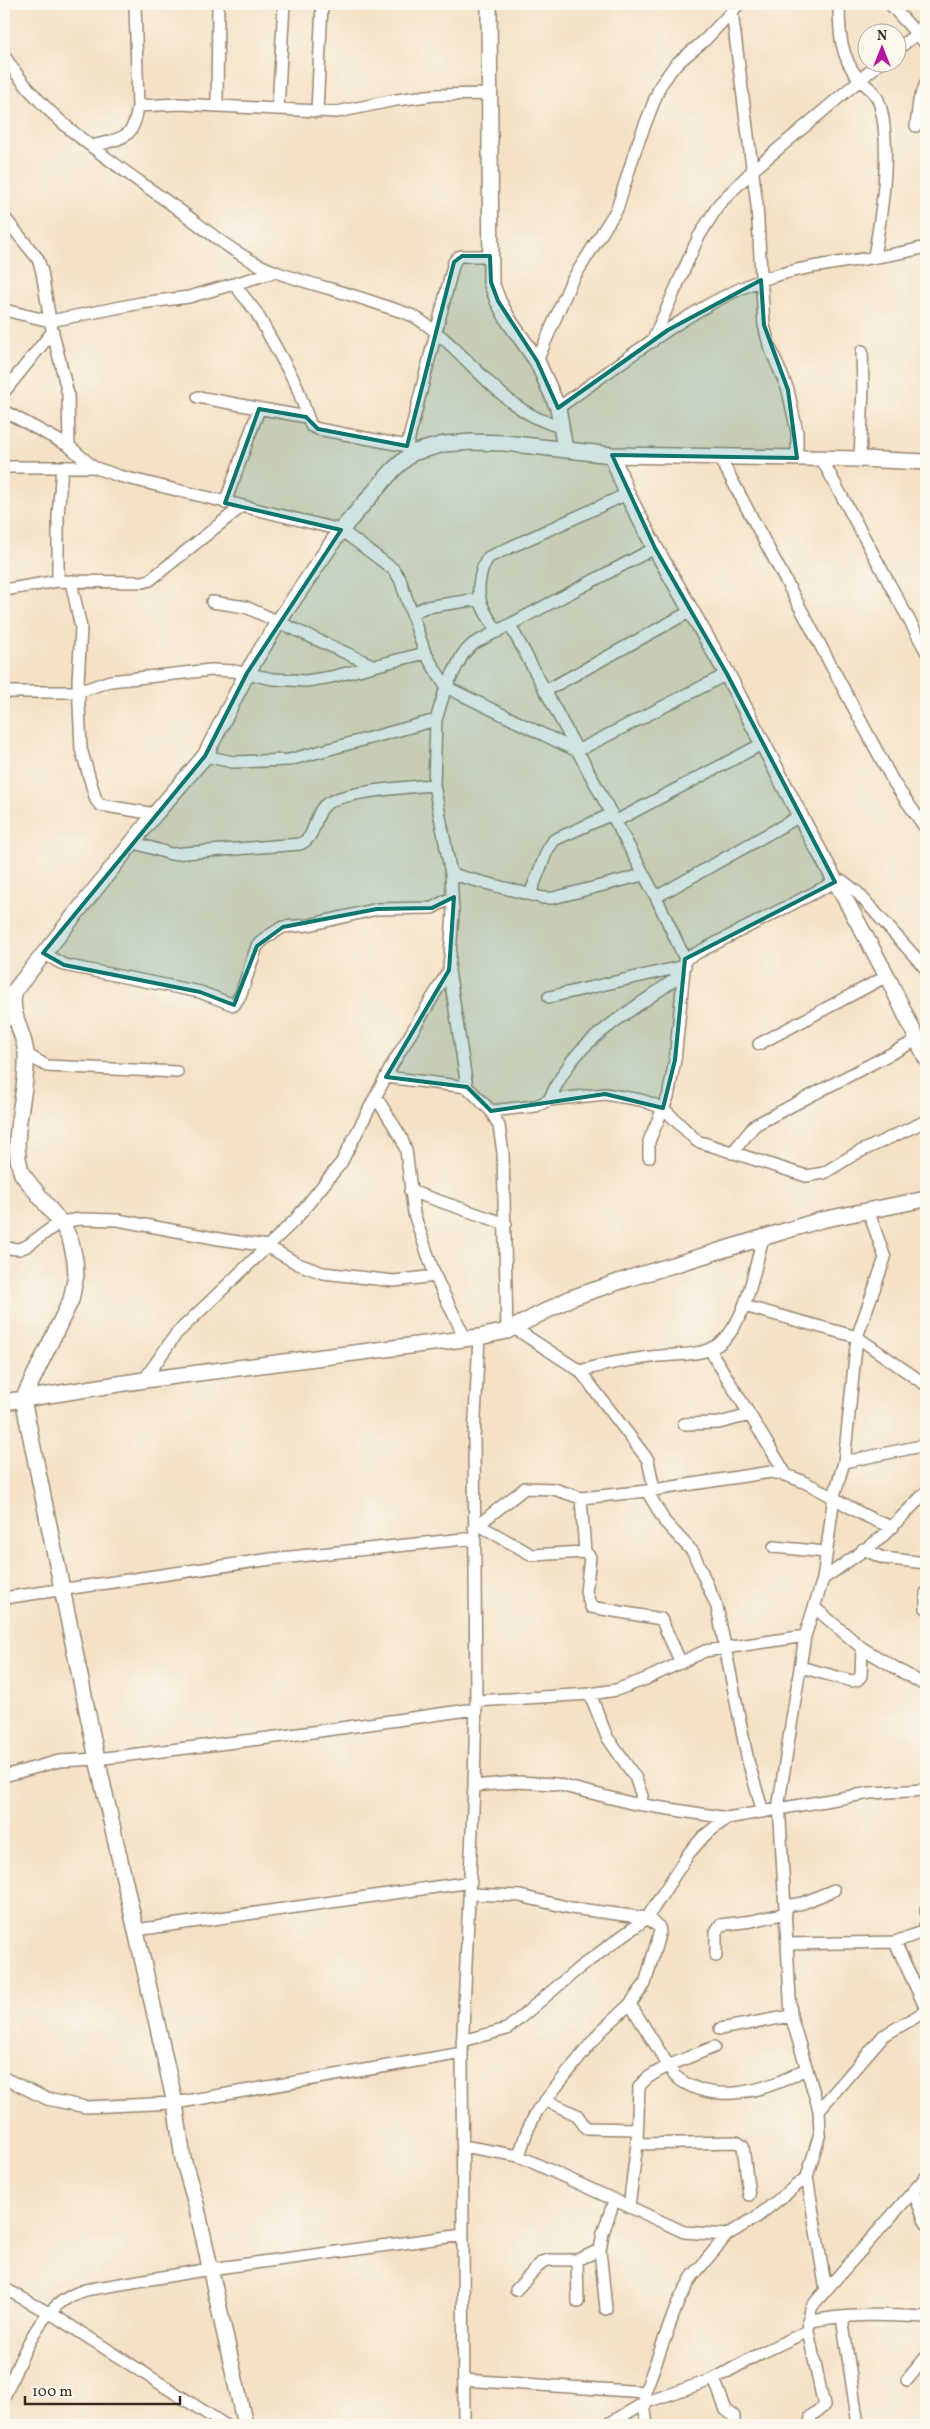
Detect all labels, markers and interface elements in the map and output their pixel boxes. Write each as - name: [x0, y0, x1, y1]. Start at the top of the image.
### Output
- north arrow: [858, 22, 908, 72]
- text: N: [877, 27, 887, 46]
- scale bar: [25, 2374, 180, 2406]
- text: 100 m: [32, 2382, 72, 2403]

